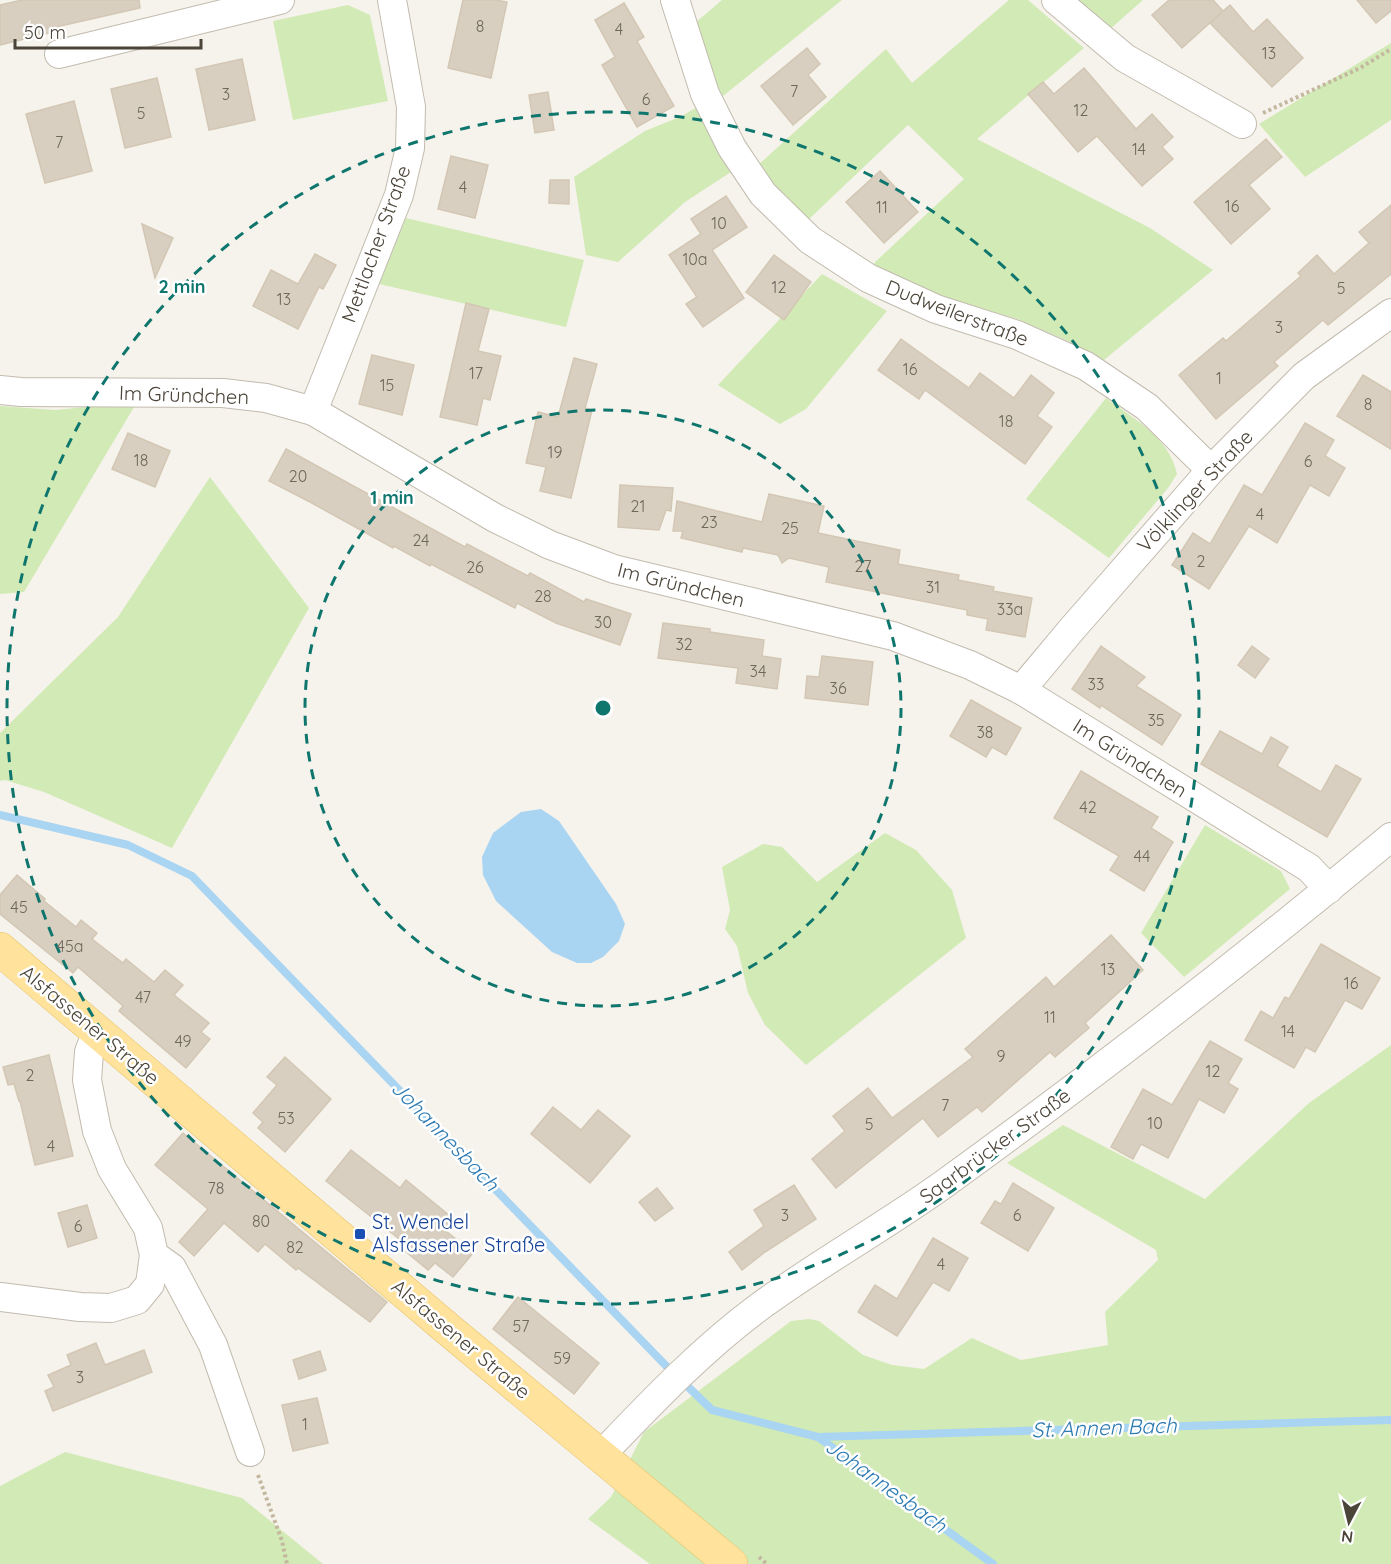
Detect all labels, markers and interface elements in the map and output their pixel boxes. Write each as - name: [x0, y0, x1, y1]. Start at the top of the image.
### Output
- scale bar: [15, 12, 201, 50]
- house number: 8: [476, 16, 484, 36]
- house number: 4: [615, 19, 623, 39]
- text: 50 m: [24, 21, 66, 44]
- house number: 13: [1262, 43, 1276, 63]
- house number: 7: [790, 81, 798, 101]
- house number: 3: [222, 84, 230, 104]
- house number: 6: [642, 89, 651, 109]
- house number: 12: [1074, 100, 1089, 120]
- house number: 5: [137, 103, 145, 123]
- house number: 7: [55, 132, 63, 152]
- house number: 14: [1132, 139, 1146, 159]
- street label: Mettlacher Straße: [336, 162, 416, 326]
- house number: 4: [459, 177, 467, 197]
- house number: 16: [1225, 196, 1240, 216]
- house number: 11: [876, 197, 888, 217]
- house number: 10: [711, 213, 727, 233]
- house number: 10a: [682, 249, 708, 269]
- street label: Dudweilerstraße: [882, 274, 1032, 351]
- text: 2 min: [159, 275, 205, 298]
- house number: 12: [772, 277, 787, 297]
- house number: 5: [1337, 278, 1345, 298]
- house number: 13: [277, 289, 291, 309]
- house number: 3: [1275, 317, 1283, 337]
- house number: 16: [903, 359, 918, 379]
- house number: 17: [469, 363, 483, 383]
- house number: 1: [1216, 368, 1222, 388]
- house number: 15: [380, 375, 394, 395]
- street label: Im Gründchen: [119, 380, 249, 409]
- house number: 8: [1364, 394, 1372, 414]
- house number: 18: [999, 411, 1013, 431]
- street label: Völklinger Straße: [1131, 424, 1258, 557]
- house number: 19: [548, 442, 562, 462]
- house number: 18: [134, 450, 148, 470]
- house number: 6: [1304, 451, 1313, 471]
- house number: 20: [289, 466, 307, 486]
- text: 1 min: [370, 486, 414, 509]
- house number: 21: [631, 496, 645, 516]
- house number: 4: [1256, 504, 1264, 524]
- house number: 23: [700, 512, 718, 532]
- house number: 25: [781, 518, 799, 538]
- house number: 24: [412, 530, 430, 550]
- house number: 2: [1197, 551, 1206, 571]
- house number: 27: [855, 556, 871, 576]
- house number: 26: [466, 557, 484, 577]
- street label: Im Gründchen: [615, 557, 747, 612]
- house number: 31: [926, 577, 940, 597]
- house number: 28: [534, 586, 552, 606]
- house number: 33a: [997, 599, 1023, 619]
- house number: 30: [594, 612, 612, 632]
- house number: 32: [675, 634, 693, 654]
- house number: 34: [750, 661, 766, 681]
- house number: 33: [1088, 674, 1104, 694]
- house number: 36: [830, 678, 847, 698]
- centre of rings: [593, 698, 613, 718]
- house number: 35: [1147, 710, 1165, 730]
- street label: Im Gründchen: [1069, 713, 1192, 803]
- house number: 38: [976, 722, 994, 742]
- house number: 42: [1079, 797, 1097, 817]
- house number: 44: [1134, 846, 1150, 866]
- house number: 45: [10, 897, 28, 917]
- house number: 45a: [57, 936, 83, 956]
- street label: Alsfassener Straße: [16, 959, 165, 1090]
- house number: 13: [1101, 959, 1115, 979]
- house number: 16: [1344, 973, 1359, 993]
- house number: 47: [135, 987, 151, 1007]
- house number: 11: [1044, 1007, 1056, 1027]
- house number: 14: [1281, 1021, 1295, 1041]
- house number: 49: [174, 1031, 192, 1051]
- house number: 9: [997, 1046, 1006, 1066]
- house number: 12: [1206, 1061, 1221, 1081]
- house number: 2: [26, 1065, 35, 1085]
- water label: Johannesbach: [386, 1075, 506, 1197]
- street label: Saarbrücker Straße: [914, 1082, 1075, 1209]
- house number: 7: [941, 1095, 949, 1115]
- house number: 53: [277, 1108, 295, 1128]
- house number: 10: [1147, 1113, 1163, 1133]
- house number: 5: [865, 1114, 873, 1134]
- house number: 4: [47, 1136, 55, 1156]
- house number: 78: [208, 1178, 224, 1198]
- house number: 3: [781, 1205, 789, 1225]
- house number: 6: [1013, 1205, 1022, 1225]
- place label: St. Wendel Alsfassener Straße: [372, 1209, 545, 1257]
- house number: 80: [252, 1211, 270, 1231]
- house number: 6: [74, 1216, 83, 1236]
- marker: St. Wendel Alsfassener Straße: [353, 1227, 367, 1241]
- house number: 82: [286, 1237, 304, 1257]
- house number: 4: [937, 1254, 945, 1274]
- street label: Alsfassener Straße: [387, 1273, 536, 1404]
- house number: 57: [513, 1316, 529, 1336]
- house number: 59: [553, 1348, 571, 1368]
- house number: 3: [76, 1367, 84, 1387]
- water label: St. Annen Bach: [1031, 1411, 1178, 1443]
- house number: 1: [302, 1414, 308, 1434]
- water label: Johannesbach: [821, 1432, 953, 1539]
- north arrow: [1319, 1492, 1379, 1552]
- text: N: [1340, 1526, 1354, 1548]

